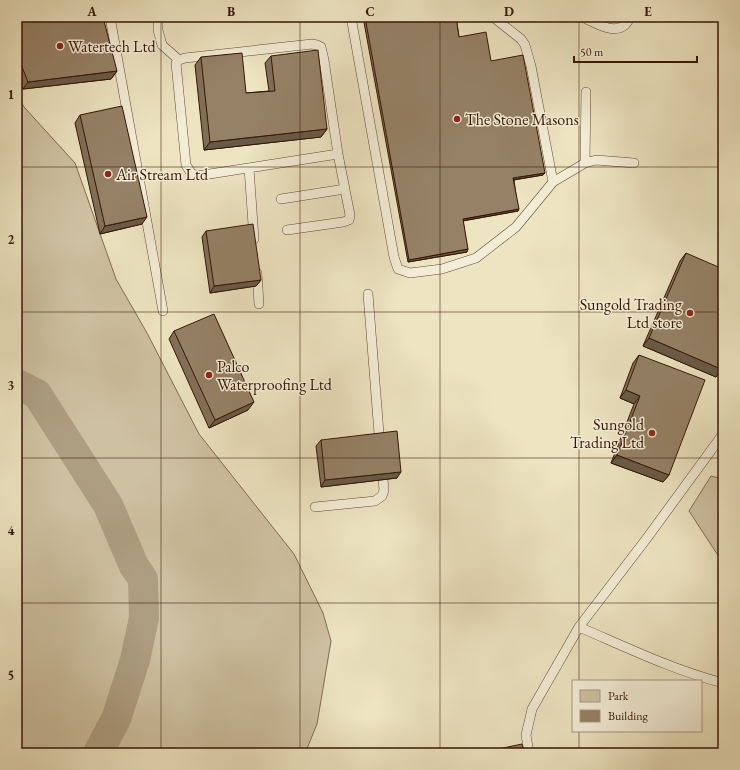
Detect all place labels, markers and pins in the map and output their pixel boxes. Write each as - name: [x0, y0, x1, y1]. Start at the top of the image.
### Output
- place label: Watertech Ltd: [68, 36, 156, 57]
- marker: Watertech Ltd: [55, 41, 65, 51]
- place label: The Stone Masons: [465, 109, 579, 130]
- marker: The Stone Masons: [452, 114, 462, 124]
- place label: Air Stream Ltd: [115, 164, 209, 185]
- marker: Air Stream Ltd: [103, 169, 113, 179]
- place label: Sungold Trading Ltd store: [580, 294, 683, 333]
- marker: Sungold Trading Ltd store: [685, 308, 695, 318]
- place label: Palco Waterproofing Ltd: [217, 356, 333, 395]
- marker: Palco Waterproofing Ltd: [204, 370, 214, 380]
- place label: Sungold Trading Ltd: [570, 414, 645, 453]
- marker: Sungold Trading Ltd: [647, 428, 657, 438]

